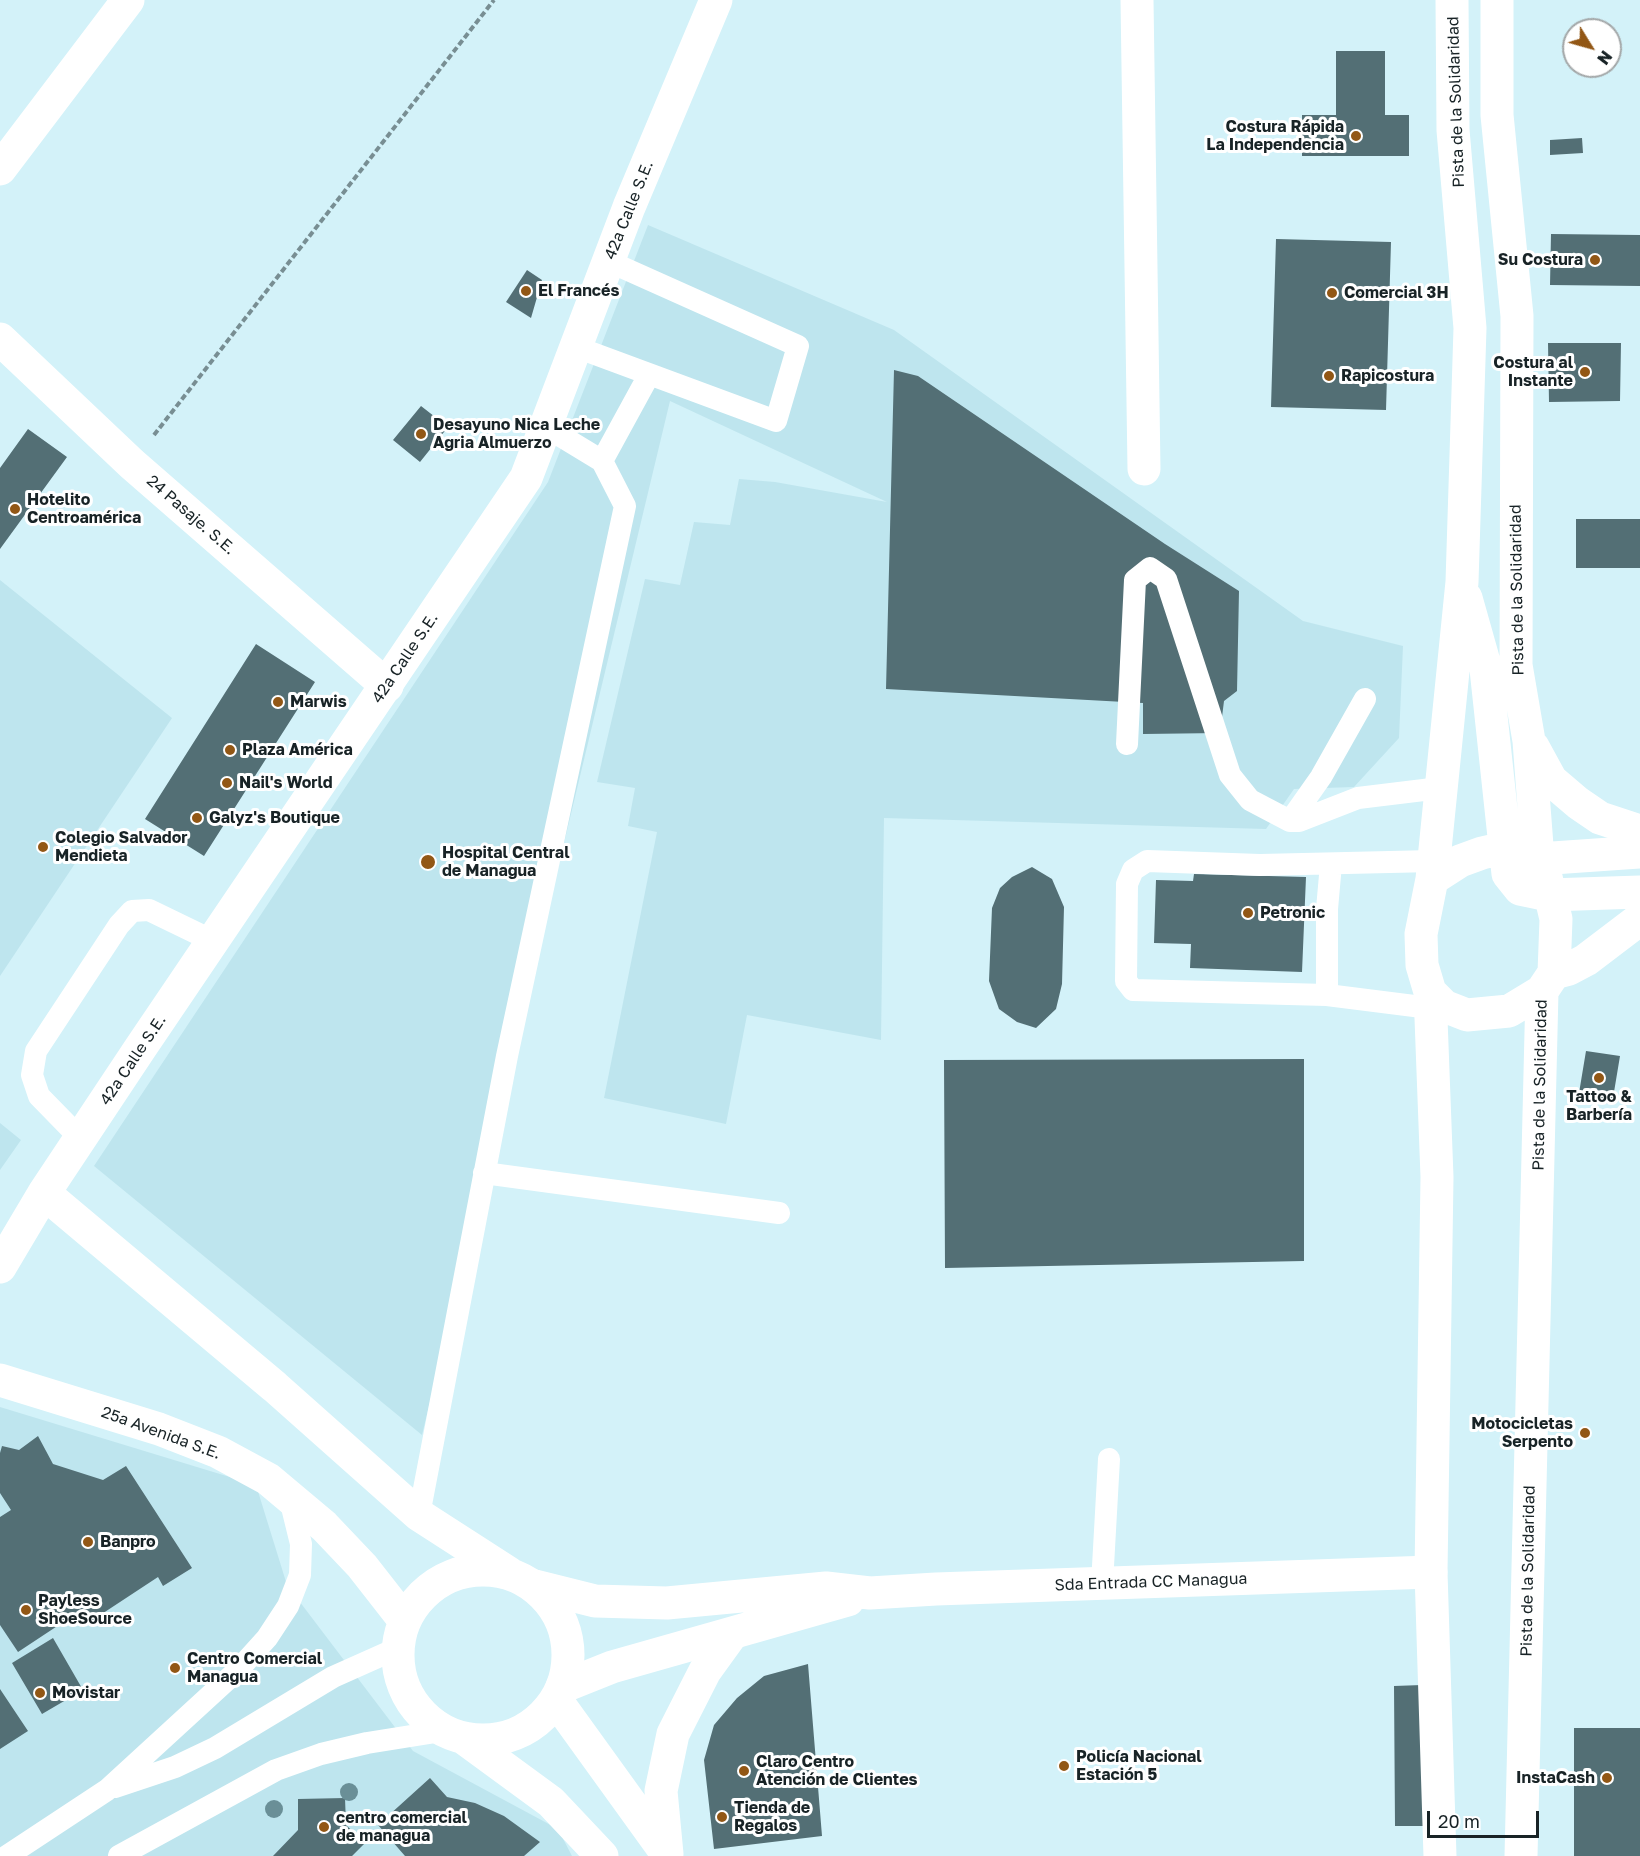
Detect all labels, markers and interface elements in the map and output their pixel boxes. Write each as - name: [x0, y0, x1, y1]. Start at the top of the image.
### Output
- street label: Pista de la Solidaridad: [1443, 16, 1469, 188]
- north arrow: [1562, 18, 1622, 78]
- text: N: [1593, 47, 1616, 69]
- place label: Costura Rápida La Independencia: [1206, 117, 1344, 155]
- marker: Costura Rápida La Independencia: [1349, 129, 1363, 143]
- street label: 42a Calle S.E.: [600, 158, 658, 262]
- place label: Su Costura: [1498, 250, 1583, 270]
- marker: Su Costura: [1588, 253, 1602, 267]
- place label: El Francés: [538, 281, 619, 301]
- place label: Comercial 3H: [1344, 283, 1449, 303]
- marker: El Francés: [519, 284, 533, 298]
- marker: Comercial 3H: [1325, 286, 1339, 300]
- place label: Costura al Instante: [1493, 353, 1573, 391]
- marker: Costura al Instante: [1578, 365, 1592, 379]
- place label: Rapicostura: [1341, 366, 1434, 386]
- marker: Rapicostura: [1322, 369, 1336, 383]
- place label: Desayuno Nica Leche Agria Almuerzo: [433, 415, 600, 453]
- marker: Desayuno Nica Leche Agria Almuerzo: [414, 427, 428, 441]
- street label: 24 Pasaje. S.E.: [143, 471, 239, 559]
- place label: Hotelito Centroamérica: [27, 490, 141, 528]
- marker: Hotelito Centroamérica: [8, 502, 22, 516]
- street label: Pista de la Solidaridad: [1506, 504, 1528, 676]
- street label: 42a Calle S.E.: [368, 609, 442, 707]
- place label: Marwis: [290, 692, 347, 712]
- marker: Marwis: [271, 695, 285, 709]
- place label: Plaza América: [242, 740, 353, 760]
- marker: Plaza América: [223, 743, 237, 757]
- place label: Nail's World: [239, 773, 333, 793]
- marker: Nail's World: [220, 776, 234, 790]
- place label: Galyz's Boutique: [209, 808, 340, 828]
- marker: Galyz's Boutique: [190, 811, 204, 825]
- place label: Colegio Salvador Mendieta: [55, 828, 188, 866]
- marker: Colegio Salvador Mendieta: [36, 840, 50, 854]
- place label: Hospital Central de Managua: [442, 843, 570, 881]
- marker: Hospital Central de Managua: [419, 853, 437, 871]
- place label: Petronic: [1260, 903, 1325, 923]
- marker: Petronic: [1241, 906, 1255, 920]
- street label: Pista de la Solidaridad: [1529, 999, 1551, 1171]
- street label: 42a Calle S.E.: [96, 1011, 170, 1109]
- marker: Tattoo & Barbería: [1592, 1071, 1606, 1085]
- place label: Tattoo & Barbería: [1566, 1087, 1632, 1125]
- street label: 25a Avenida S.E.: [99, 1402, 223, 1464]
- place label: Motocicletas Serpento: [1471, 1414, 1573, 1452]
- marker: Motocicletas Serpento: [1578, 1426, 1592, 1440]
- street label: Pista de la Solidaridad: [1517, 1485, 1539, 1657]
- place label: Banpro: [100, 1532, 156, 1552]
- marker: Banpro: [81, 1535, 95, 1549]
- street label: Sda Entrada CC Managua: [1054, 1569, 1248, 1595]
- place label: Payless ShoeSource: [38, 1591, 132, 1629]
- marker: Payless ShoeSource: [19, 1603, 33, 1617]
- place label: Centro Comercial Managua: [187, 1649, 322, 1687]
- marker: Centro Comercial Managua: [168, 1661, 182, 1675]
- place label: Movistar: [52, 1683, 120, 1703]
- marker: Movistar: [33, 1686, 47, 1700]
- place label: Policía Nacional Estación 5: [1076, 1747, 1202, 1785]
- place label: Claro Centro Atención de Clientes: [756, 1752, 918, 1790]
- marker: Policía Nacional Estación 5: [1057, 1759, 1071, 1773]
- marker: Claro Centro Atención de Clientes: [737, 1764, 751, 1778]
- place label: InstaCash: [1516, 1768, 1595, 1788]
- marker: InstaCash: [1600, 1771, 1614, 1785]
- place label: Tienda de Regalos: [734, 1798, 810, 1836]
- scale bar: [1430, 1799, 1542, 1837]
- place label: centro comercial de managua: [336, 1808, 467, 1846]
- marker: Tienda de Regalos: [715, 1810, 729, 1824]
- text: 20 m: [1438, 1810, 1480, 1832]
- marker: centro comercial de managua: [317, 1820, 331, 1834]

